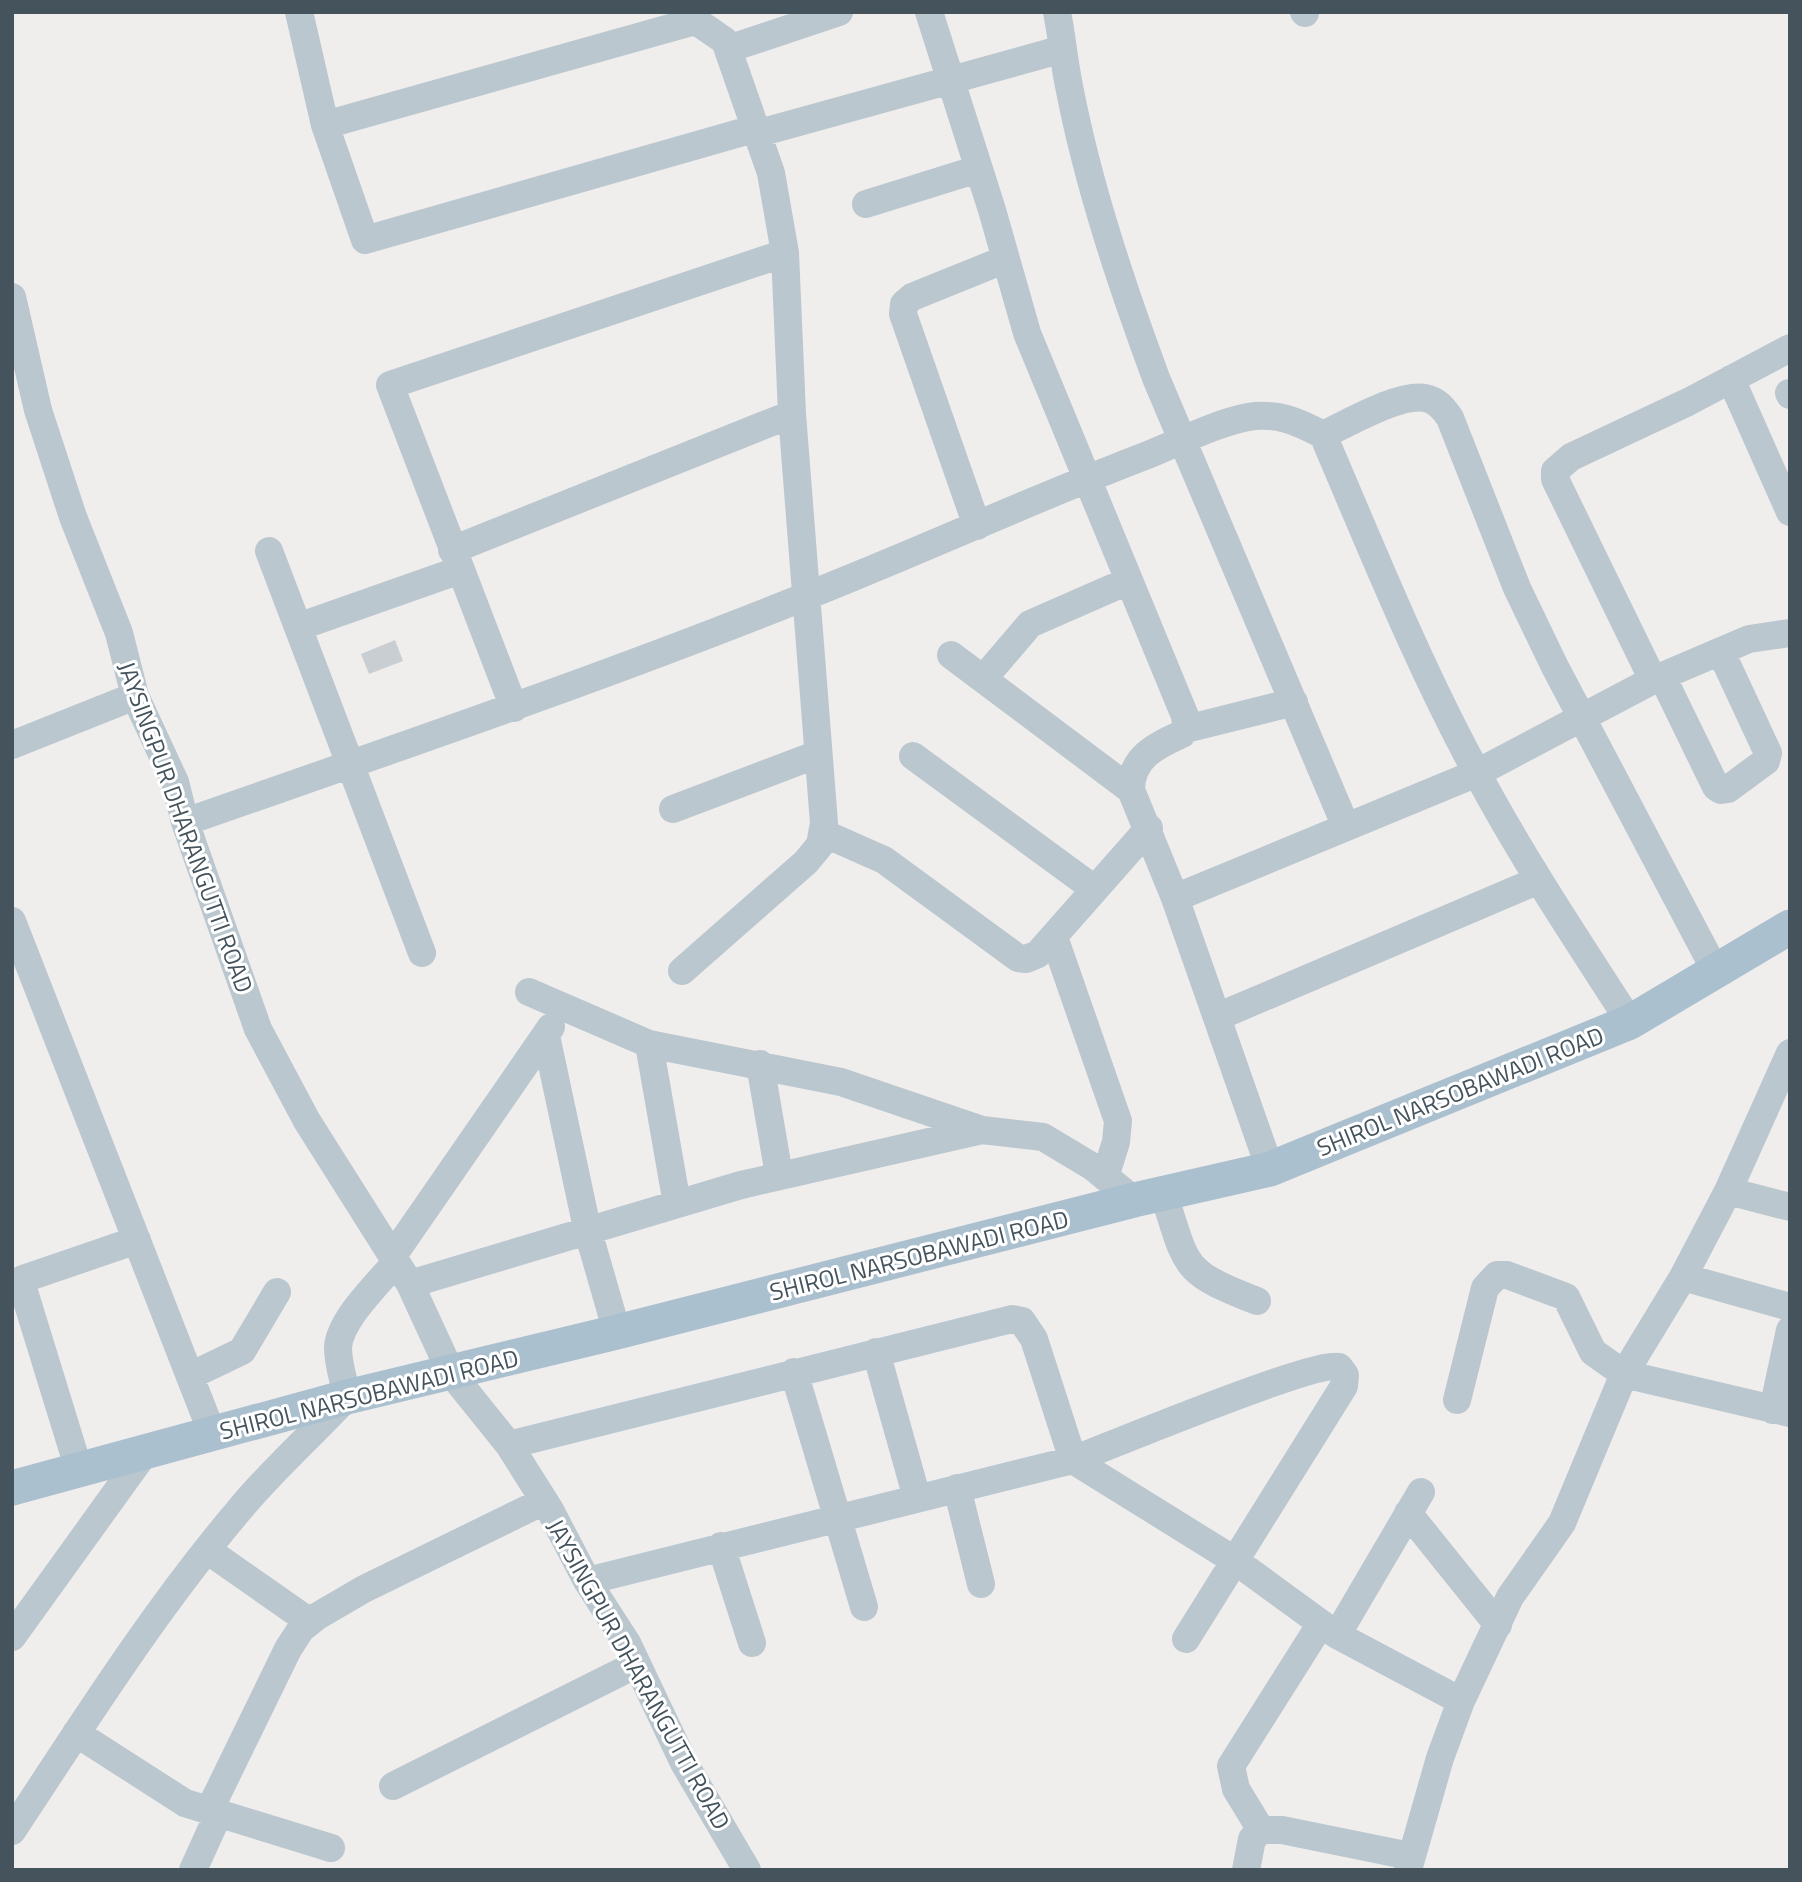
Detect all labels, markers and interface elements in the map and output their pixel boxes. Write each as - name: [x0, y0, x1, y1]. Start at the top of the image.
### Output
- street label: JAYSINGPUR DHARANGUTTI ROAD: [109, 656, 263, 998]
- street label: SHIROL NARSOBAWADI ROAD: [1311, 1017, 1609, 1165]
- street label: SHIROL NARSOBAWADI ROAD: [766, 1200, 1072, 1310]
- street label: SHIROL NARSOBAWADI ROAD: [216, 1339, 522, 1449]
- street label: JAYSINGPUR DHARANGUTTI ROAD: [538, 1512, 740, 1836]

